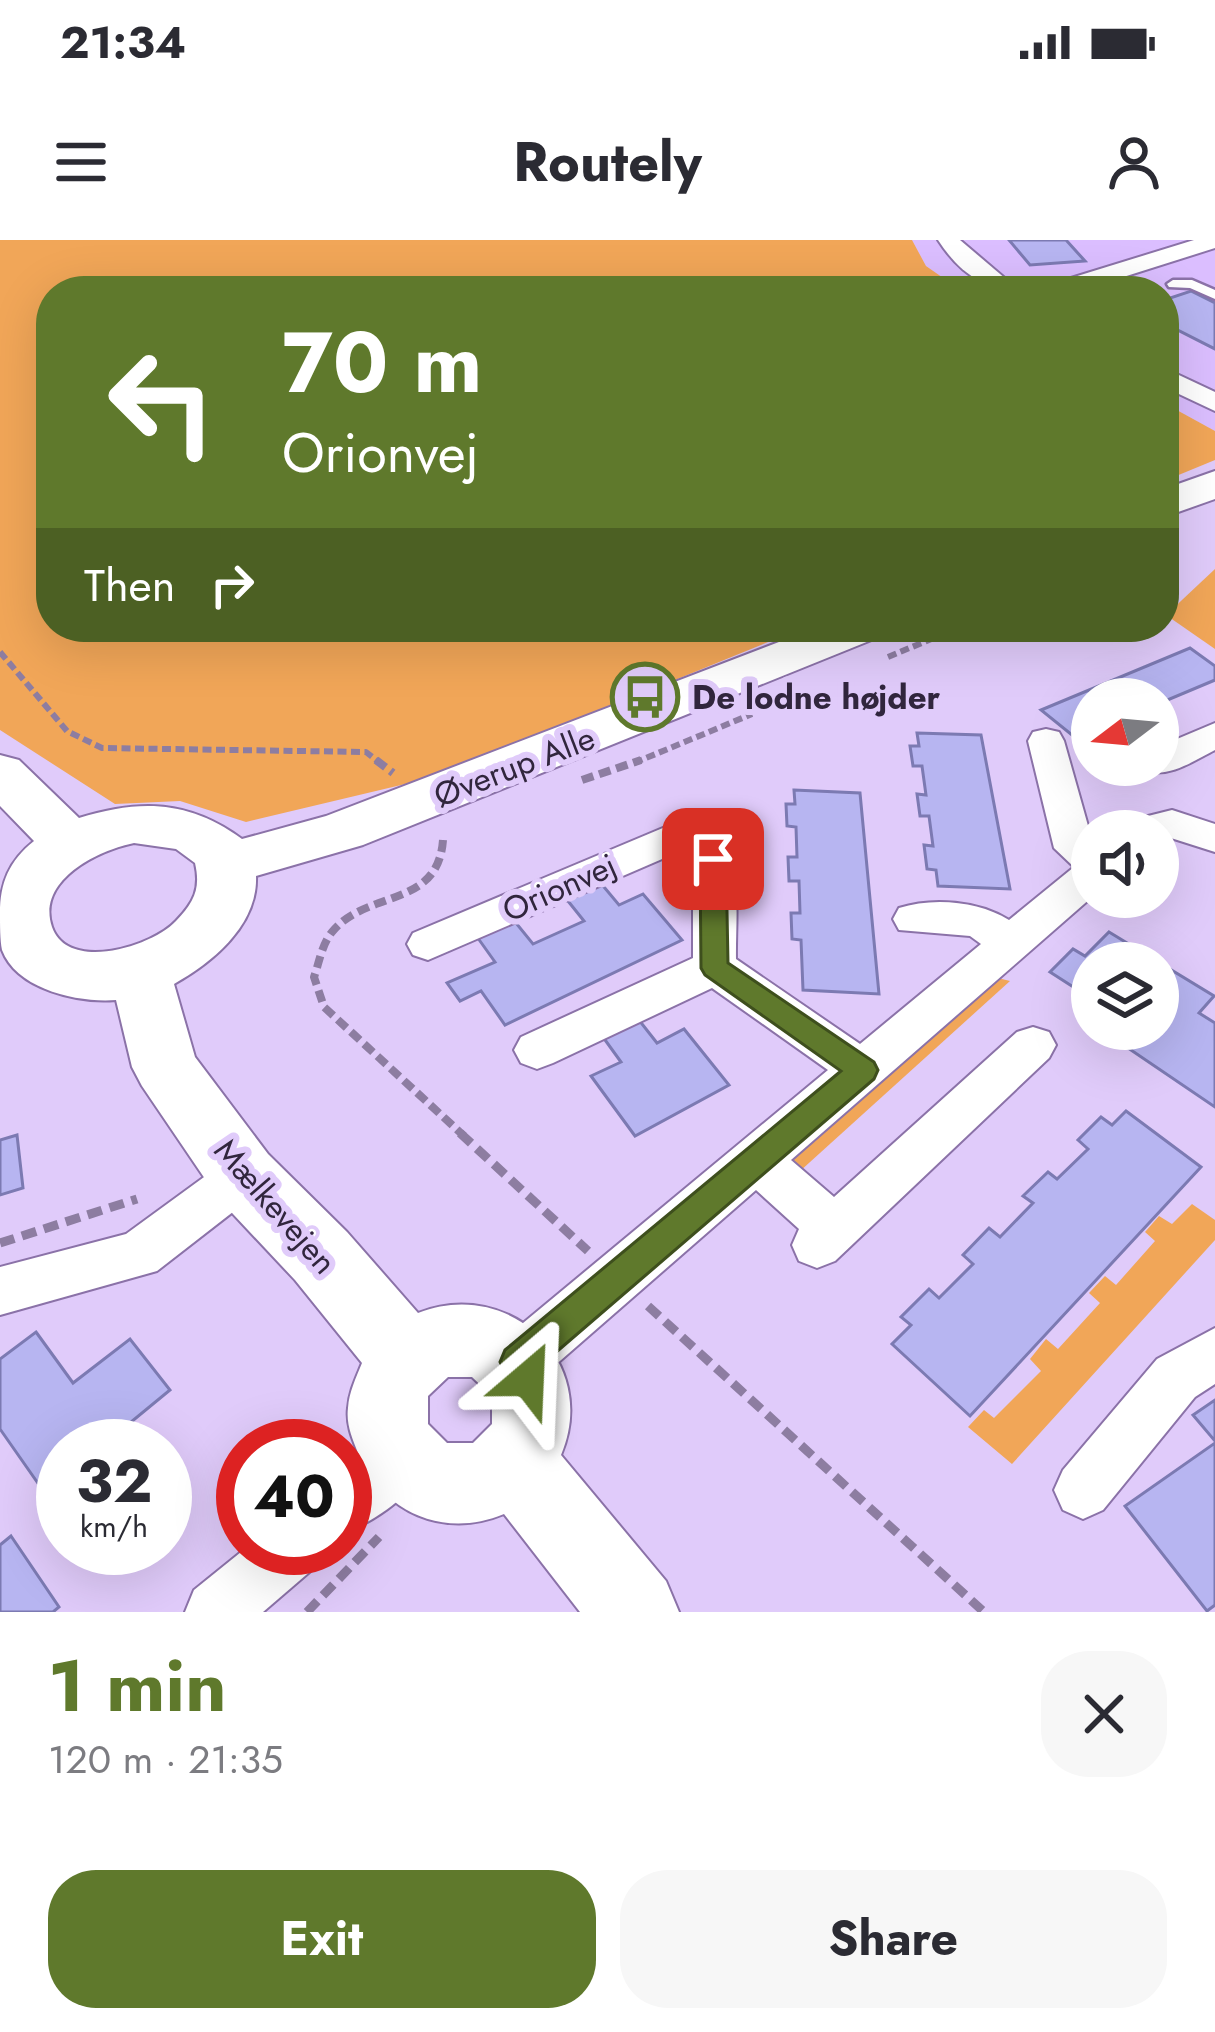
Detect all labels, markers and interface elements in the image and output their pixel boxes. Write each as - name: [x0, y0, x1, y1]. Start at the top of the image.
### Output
- text: 21:34: [60, 10, 186, 75]
- text: Routely: [513, 123, 702, 201]
- icon: menu: [48, 129, 114, 195]
- icon: person: [1101, 129, 1167, 195]
- text: 70 m: [282, 302, 482, 424]
- icon: left: [84, 324, 240, 480]
- text: Orionvej: [282, 414, 479, 492]
- icon: right: [199, 552, 265, 618]
- text: Then: [84, 553, 175, 618]
- bus stop icon: De lodne højder: [610, 662, 680, 732]
- place label: De lodne højder: [692, 674, 941, 721]
- north arrow: [1071, 678, 1179, 786]
- map controls: [1071, 678, 1179, 1050]
- street label: Øverup Alle: [427, 714, 601, 819]
- pin: [662, 808, 764, 910]
- button: sound: [1071, 810, 1179, 918]
- icon: arrive: [680, 826, 746, 892]
- street label: Orionvej: [495, 841, 624, 933]
- button: layers: [1071, 942, 1179, 1050]
- street label: Mælkevejen: [204, 1128, 348, 1284]
- position arrow: [465, 1316, 591, 1442]
- speed limit sign: 40: [216, 1419, 372, 1575]
- text: 32: [76, 1438, 152, 1525]
- text: km/h: [80, 1505, 148, 1548]
- text: 1 min: [48, 1634, 227, 1738]
- button: close: [1041, 1651, 1167, 1777]
- text: 120 m · 21:35: [48, 1731, 283, 1788]
- button: Exit: [48, 1870, 596, 2008]
- button: Share: [620, 1870, 1167, 2008]

